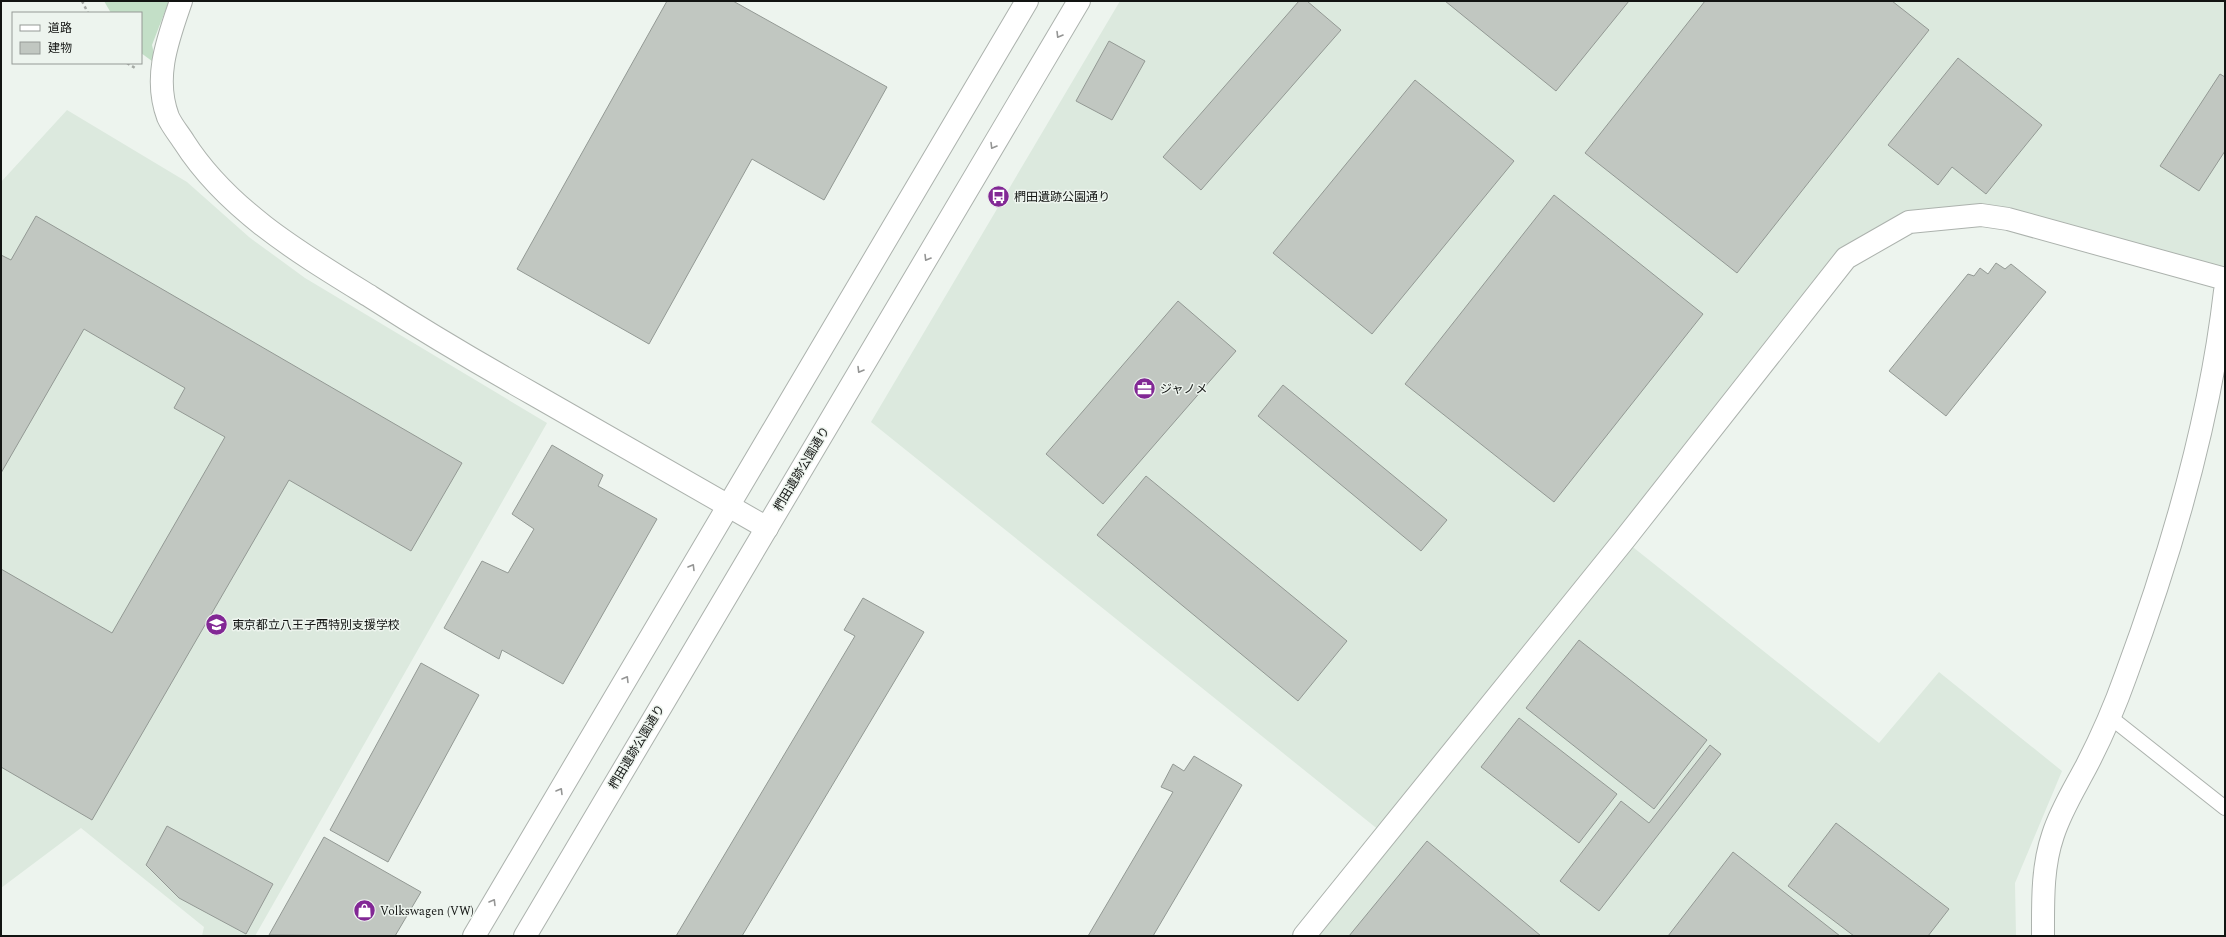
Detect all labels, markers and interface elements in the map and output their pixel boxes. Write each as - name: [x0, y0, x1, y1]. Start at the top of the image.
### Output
- legend: [12, 12, 142, 64]
- text: 道路: [48, 19, 72, 38]
- one-way arrow: [1057, 31, 1064, 38]
- text: 建物: [48, 39, 72, 58]
- one-way arrow: [990, 142, 998, 149]
- bus stop icon: 椚田遺跡公園通り: [986, 184, 1012, 210]
- place label: 椚田遺跡公園通り: [1014, 188, 1110, 207]
- one-way arrow: [924, 254, 931, 261]
- one-way arrow: [858, 366, 865, 373]
- office icon: ジャノメ: [1132, 376, 1158, 402]
- place label: ジャノメ: [1160, 380, 1207, 399]
- street label: 椚田遺跡公園通り: [769, 423, 835, 515]
- one-way arrow: [688, 564, 695, 571]
- school or university icon: 東京都立八王子西特別支援学校: [203, 612, 229, 638]
- place label: 東京都立八王子西特別支援学校: [232, 616, 400, 635]
- one-way arrow: [621, 676, 628, 683]
- street label: 椚田遺跡公園通り: [604, 701, 670, 793]
- one-way arrow: [555, 788, 562, 795]
- shop icon: Volkswagen (VW): [352, 898, 378, 924]
- one-way arrow: [489, 899, 496, 906]
- place label: Volkswagen (VW): [380, 902, 474, 921]

